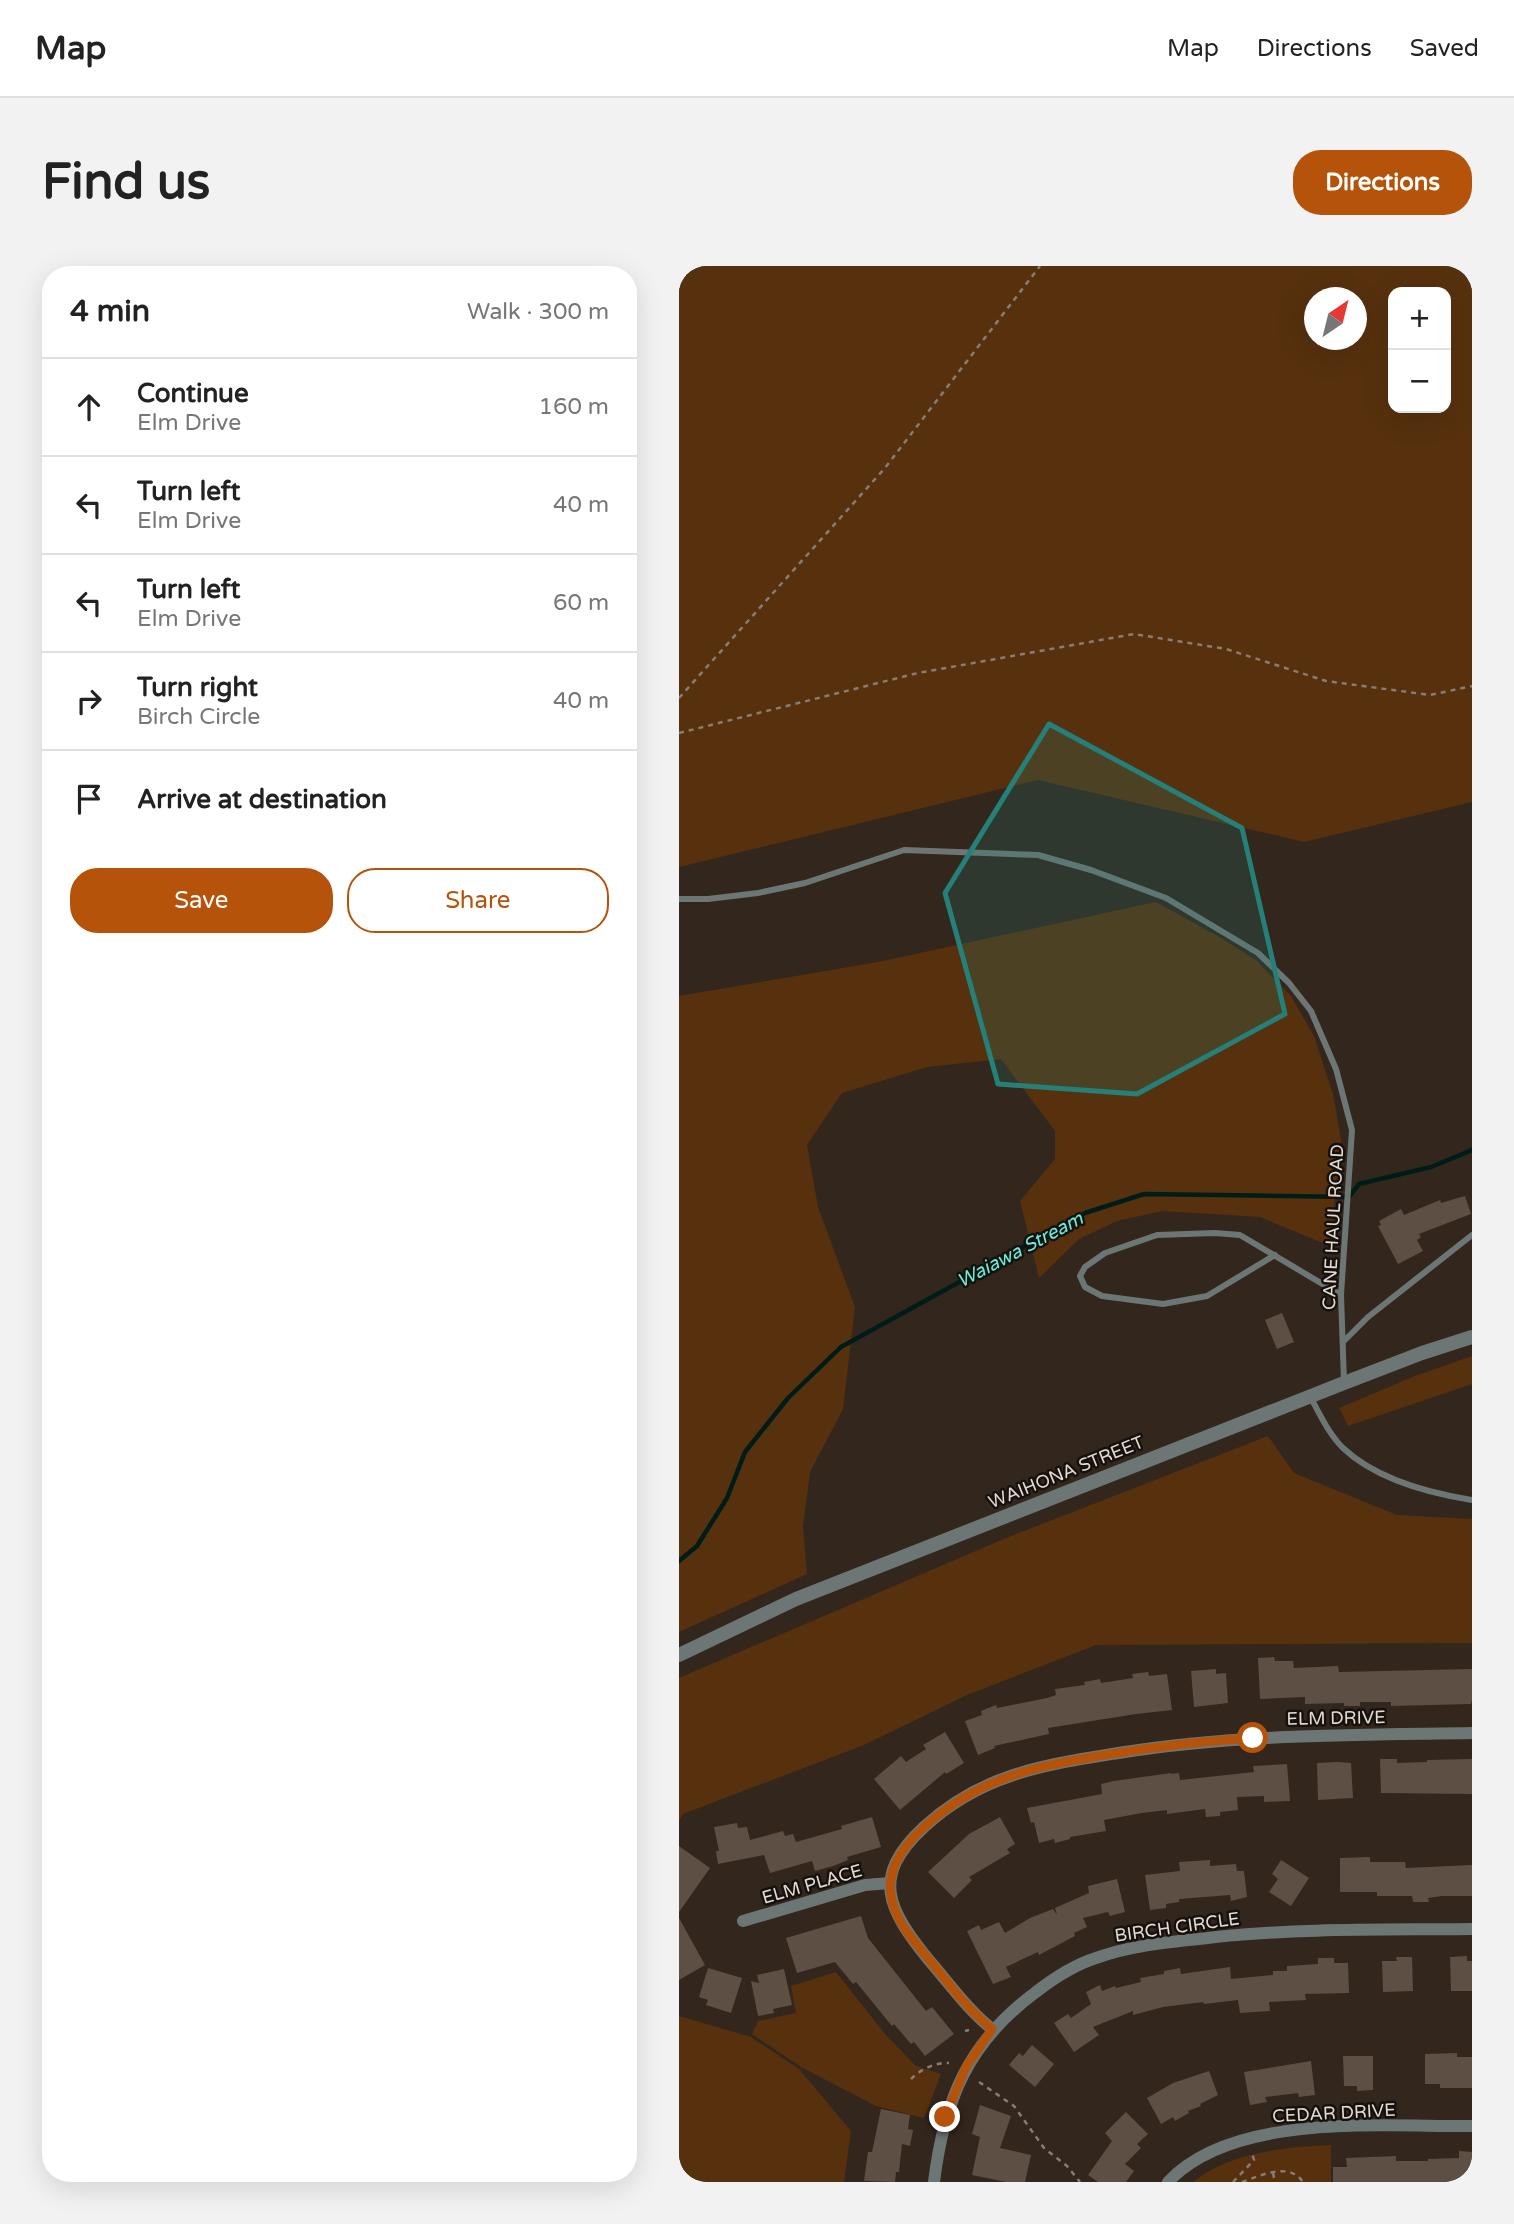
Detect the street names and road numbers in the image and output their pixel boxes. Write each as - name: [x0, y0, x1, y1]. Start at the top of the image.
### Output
- street label: CANE HAUL ROAD: [1318, 1144, 1348, 1310]
- street label: WAIHONA STREET: [985, 1431, 1147, 1513]
- street label: ELM DRIVE: [1286, 1706, 1386, 1730]
- street label: ELM PLACE: [759, 1859, 865, 1909]
- street label: BIRCH CIRCLE: [1113, 1907, 1241, 1947]
- street label: CEDAR DRIVE: [1272, 2099, 1396, 2127]

